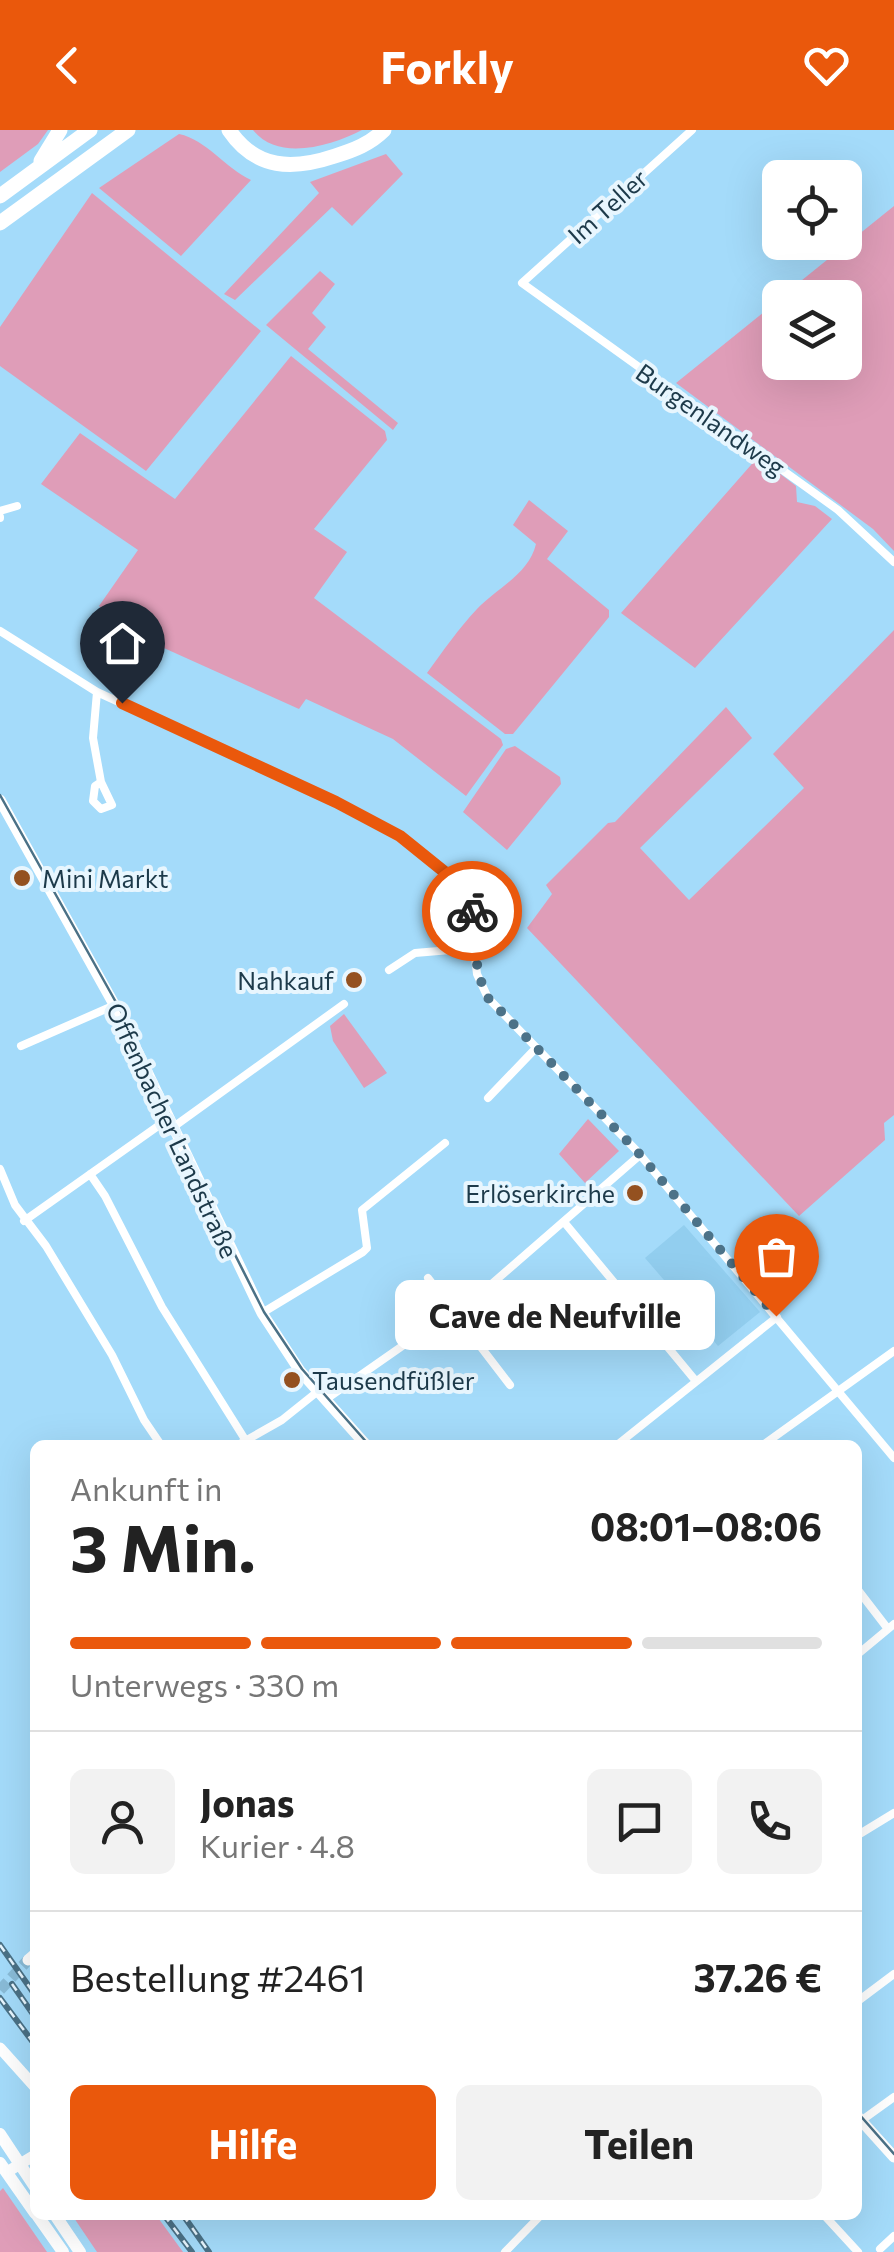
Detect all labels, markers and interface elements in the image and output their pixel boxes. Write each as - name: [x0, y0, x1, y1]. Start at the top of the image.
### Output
- icon: back: [40, 38, 95, 93]
- text: Forkly: [380, 38, 514, 93]
- icon: heart: [799, 38, 854, 93]
- map controls: [762, 160, 862, 380]
- button: locate: [762, 160, 862, 260]
- street label: Im Teller: [561, 162, 653, 250]
- button: layers: [762, 280, 862, 380]
- street label: Burgenlandweg: [631, 356, 792, 482]
- pin: [80, 601, 165, 704]
- icon: home: [95, 616, 150, 671]
- courier: [422, 861, 522, 961]
- place label: Mini Markt: [42, 863, 168, 893]
- marker: Mini Markt: [11, 867, 33, 889]
- icon: bike: [445, 884, 500, 939]
- place label: Nahkauf: [237, 965, 334, 995]
- marker: Nahkauf: [343, 969, 365, 991]
- street label: Offenbacher Landstraße: [101, 998, 245, 1262]
- place label: Erlöserkirche: [465, 1178, 615, 1208]
- marker: Erlöserkirche: [624, 1182, 646, 1204]
- pin: [734, 1214, 819, 1317]
- icon: bag: [749, 1229, 804, 1284]
- callout: Cave de Neufville: [396, 1281, 716, 1351]
- text: Cave de Neufville: [429, 1295, 681, 1335]
- place label: Tausendfüßler: [312, 1365, 475, 1395]
- marker: Tausendfüßler: [281, 1369, 303, 1391]
- text: Ankunft in: [70, 1468, 222, 1508]
- text: 08:01–08:06: [590, 1502, 822, 1549]
- text: 3 Min.: [70, 1506, 256, 1585]
- text: Unterwegs · 330 m: [70, 1664, 339, 1704]
- button: person: [70, 1769, 175, 1874]
- button: chat: [587, 1769, 692, 1874]
- button: phone: [717, 1769, 822, 1874]
- text: Jonas: [200, 1778, 295, 1825]
- text: Kurier · 4.8: [200, 1825, 355, 1865]
- text: Bestellung #2461: [70, 1953, 366, 2000]
- text: 37.26 €: [693, 1953, 822, 2000]
- button: Hilfe: [70, 2085, 436, 2200]
- button: Teilen: [456, 2085, 822, 2200]

